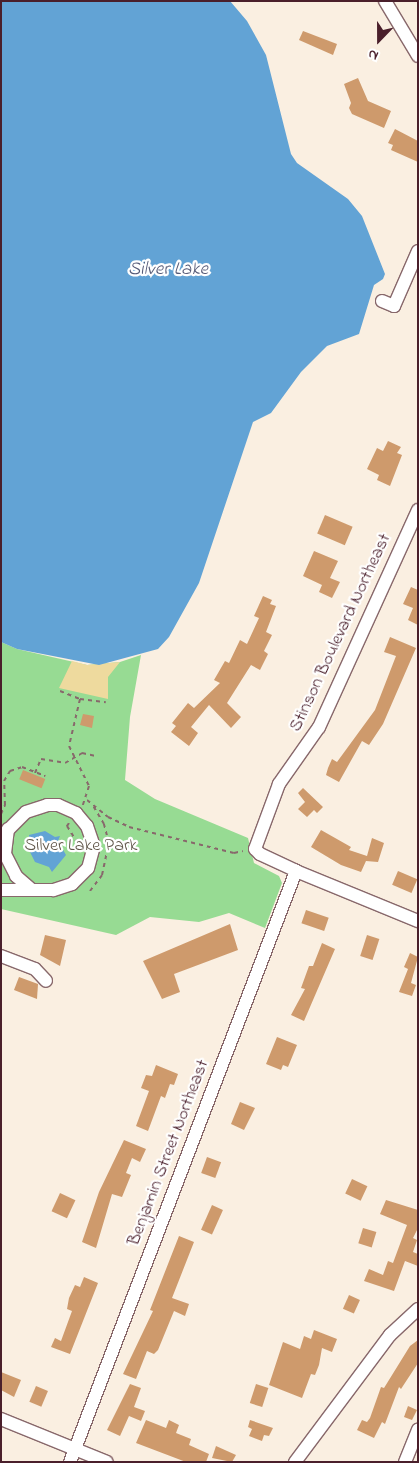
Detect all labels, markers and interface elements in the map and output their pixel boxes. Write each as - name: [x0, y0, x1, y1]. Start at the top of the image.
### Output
- north arrow: [354, 15, 404, 65]
- text: N: [365, 43, 382, 66]
- water label: Silver Lake: [128, 259, 208, 281]
- street label: Stinson Boulevard Northeast: [286, 531, 396, 735]
- park label: Silver Lake Park: [25, 835, 137, 857]
- street label: Benjamin Street Northeast: [124, 1057, 214, 1249]

